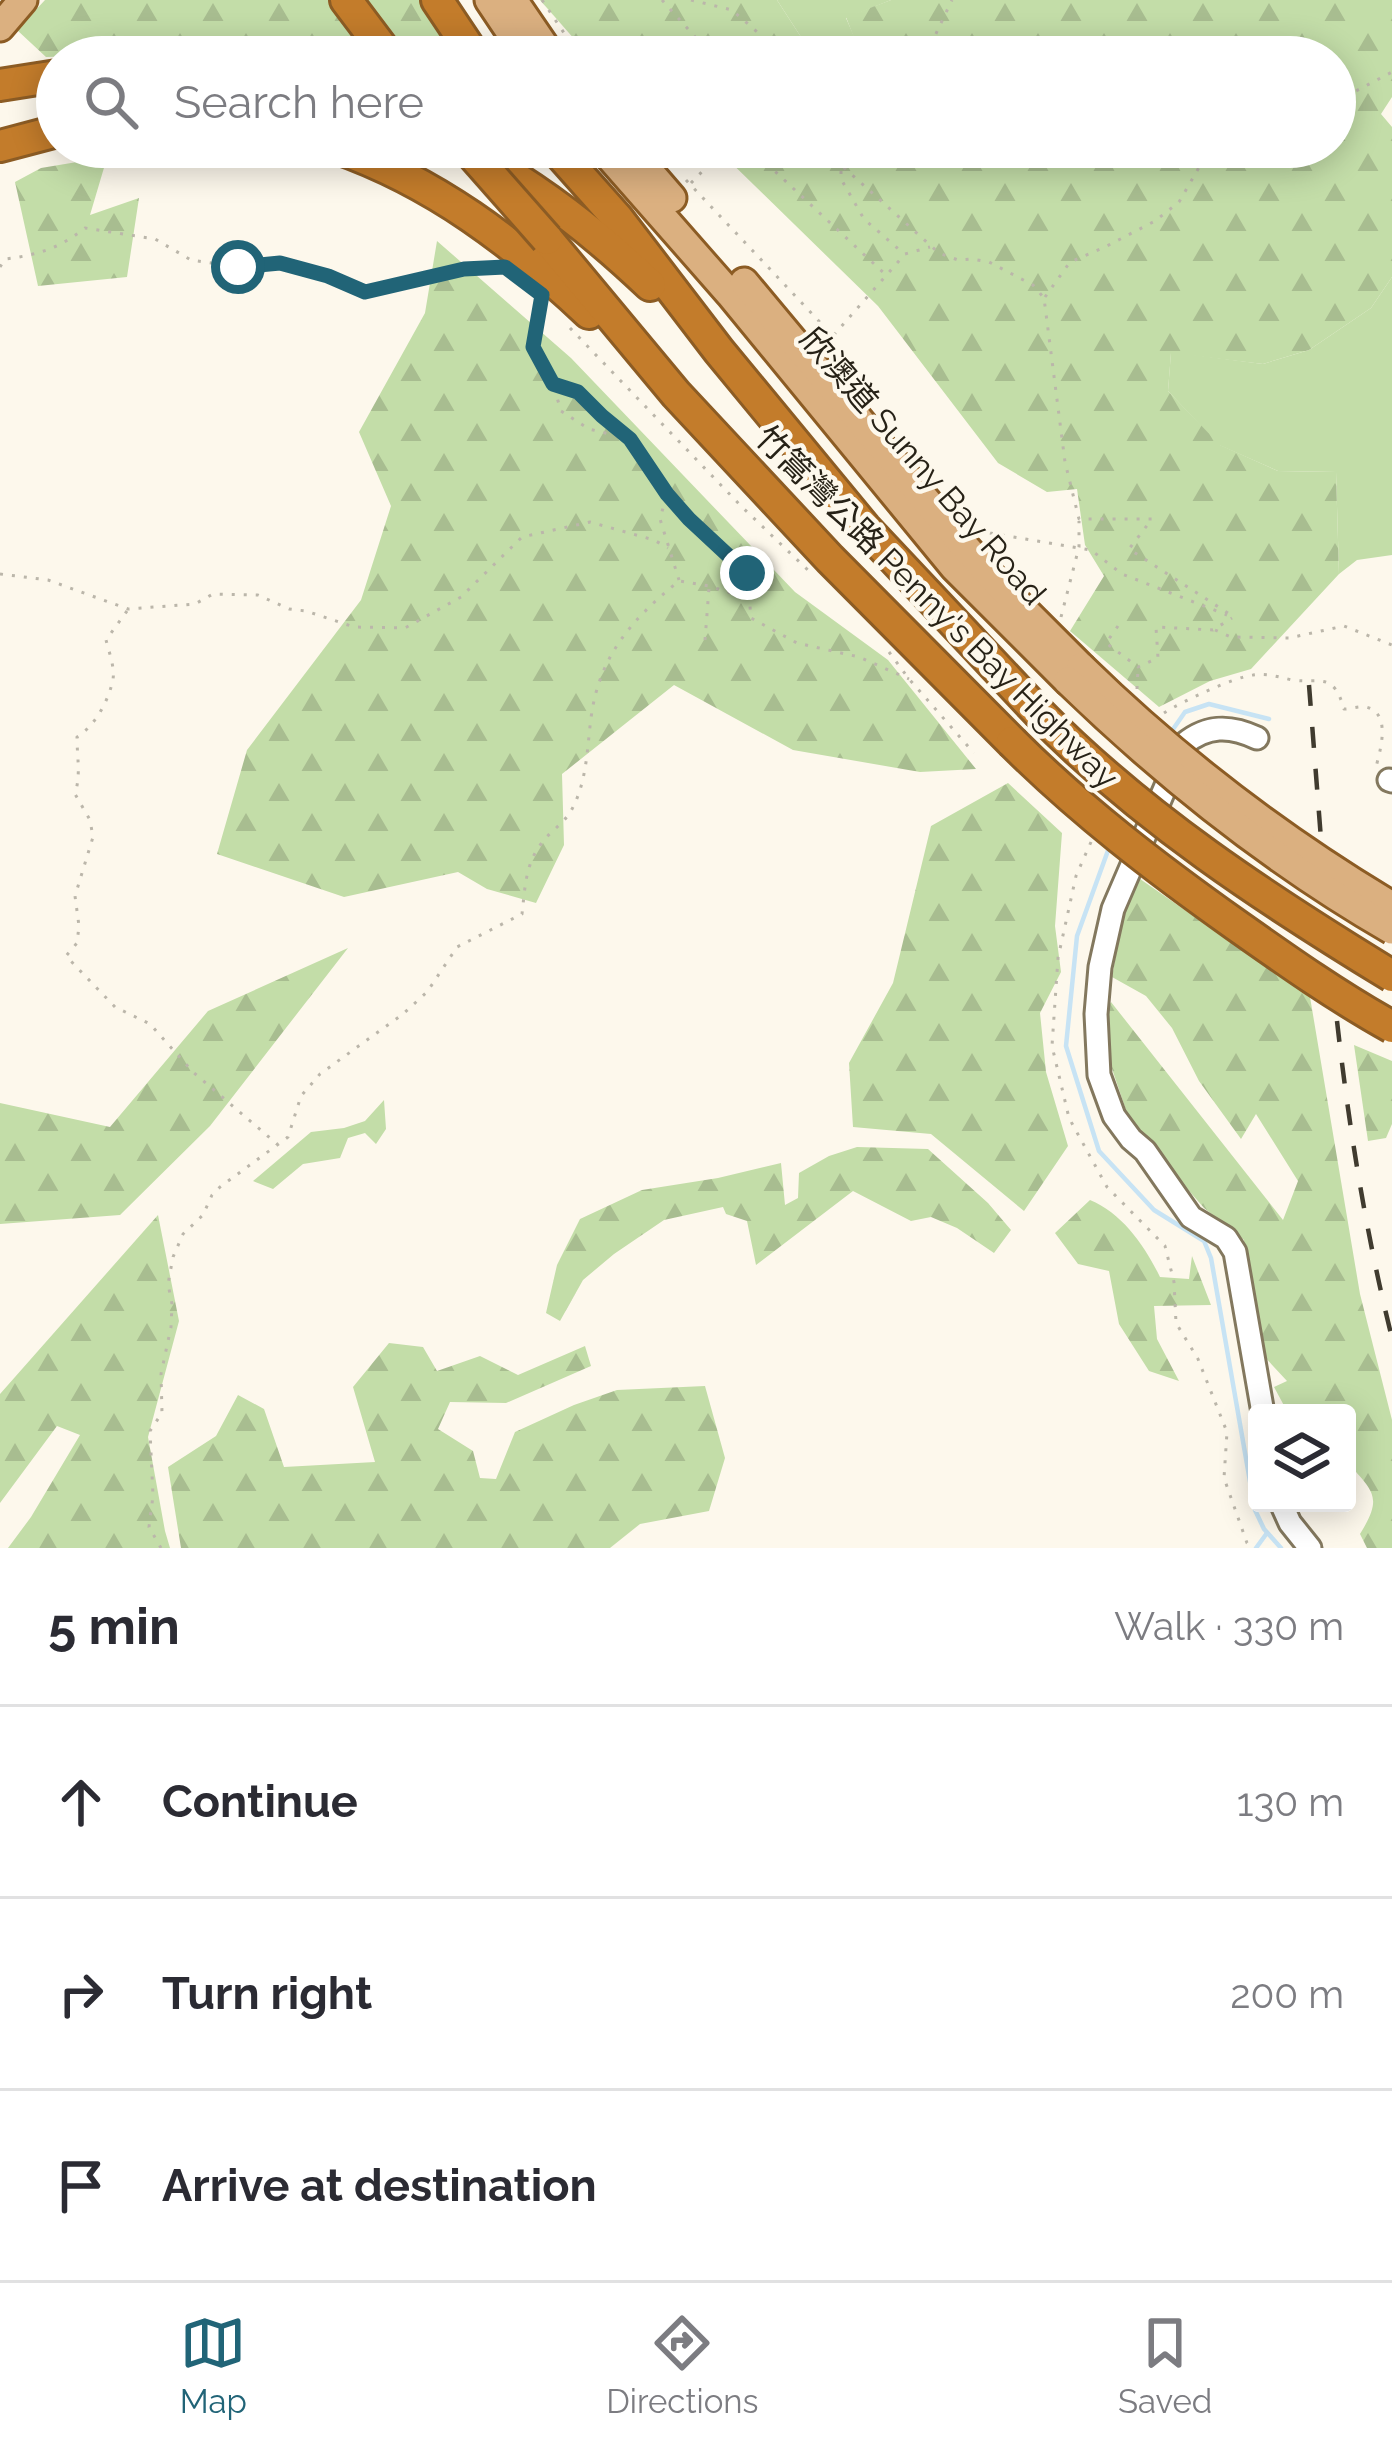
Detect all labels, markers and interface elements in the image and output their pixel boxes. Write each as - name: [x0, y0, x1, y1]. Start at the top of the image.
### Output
- search box: [36, 36, 1356, 168]
- icon: search: [78, 69, 144, 135]
- text: Search here: [174, 76, 424, 129]
- route start: [211, 240, 265, 294]
- street label: 欣澳道 Sunny Bay Road: [792, 319, 1054, 613]
- street label: 竹篙灣公路 Penny's Bay Highway: [748, 418, 1127, 797]
- route end: [720, 546, 774, 600]
- map controls: [1248, 1404, 1356, 1512]
- button: layers: [1248, 1404, 1356, 1512]
- text: 5 min: [48, 1596, 180, 1656]
- text: Walk · 330 m: [1114, 1603, 1344, 1649]
- icon: ahead: [48, 1769, 114, 1835]
- text: Continue: [162, 1775, 358, 1828]
- text: 130 m: [1237, 1779, 1344, 1825]
- icon: right: [48, 1961, 114, 2027]
- text: Turn right: [162, 1967, 372, 2020]
- text: 200 m: [1230, 1971, 1344, 2017]
- icon: arrive: [48, 2153, 114, 2219]
- text: Arrive at destination: [162, 2159, 597, 2212]
- tab: Map: [180, 2310, 247, 2421]
- tab: Directions: [606, 2310, 759, 2421]
- tab: Saved: [1118, 2310, 1212, 2421]

